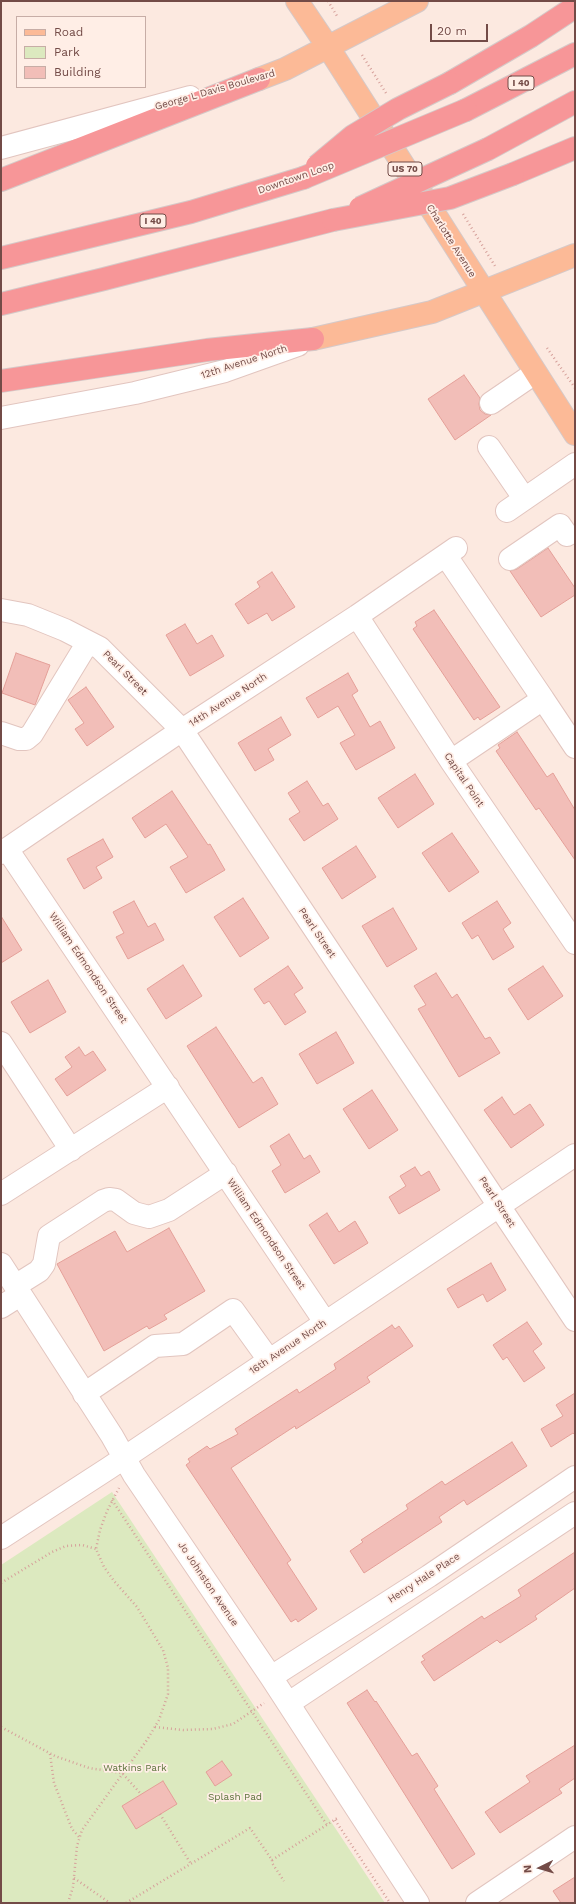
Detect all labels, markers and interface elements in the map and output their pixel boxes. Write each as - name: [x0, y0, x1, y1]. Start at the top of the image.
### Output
- legend: [16, 16, 146, 88]
- scale bar: [432, 16, 490, 42]
- text: 20 m: [437, 24, 467, 38]
- text: Road: [54, 25, 83, 39]
- text: Park: [54, 45, 80, 59]
- text: Building: [54, 65, 101, 79]
- street label: George L Davis Boulevard: [154, 67, 276, 113]
- road number: I 40: [508, 76, 534, 90]
- street label: Downtown Loop: [256, 159, 336, 197]
- road number: US 70: [388, 162, 422, 176]
- street label: Charlotte Avenue: [424, 202, 478, 280]
- road number: I 40: [140, 214, 166, 228]
- street label: 12th Avenue North: [199, 342, 289, 382]
- street label: Pearl Street: [100, 648, 150, 698]
- street label: 14th Avenue North: [187, 670, 269, 730]
- street label: Capital Point: [441, 751, 487, 809]
- street label: Pearl Street: [296, 906, 338, 960]
- street label: William Edmondson Street: [46, 910, 130, 1026]
- street label: Pearl Street: [476, 1174, 518, 1230]
- street label: William Edmondson Street: [224, 1176, 308, 1292]
- street label: 16th Avenue North: [247, 1317, 329, 1377]
- street label: Jo Johnston Avenue: [175, 1539, 241, 1629]
- street label: Henry Hale Place: [386, 1550, 462, 1606]
- park label: Watkins Park: [103, 1762, 167, 1774]
- park label: Splash Pad: [208, 1791, 262, 1803]
- north arrow: [520, 1848, 560, 1888]
- text: N: [521, 1864, 534, 1874]

